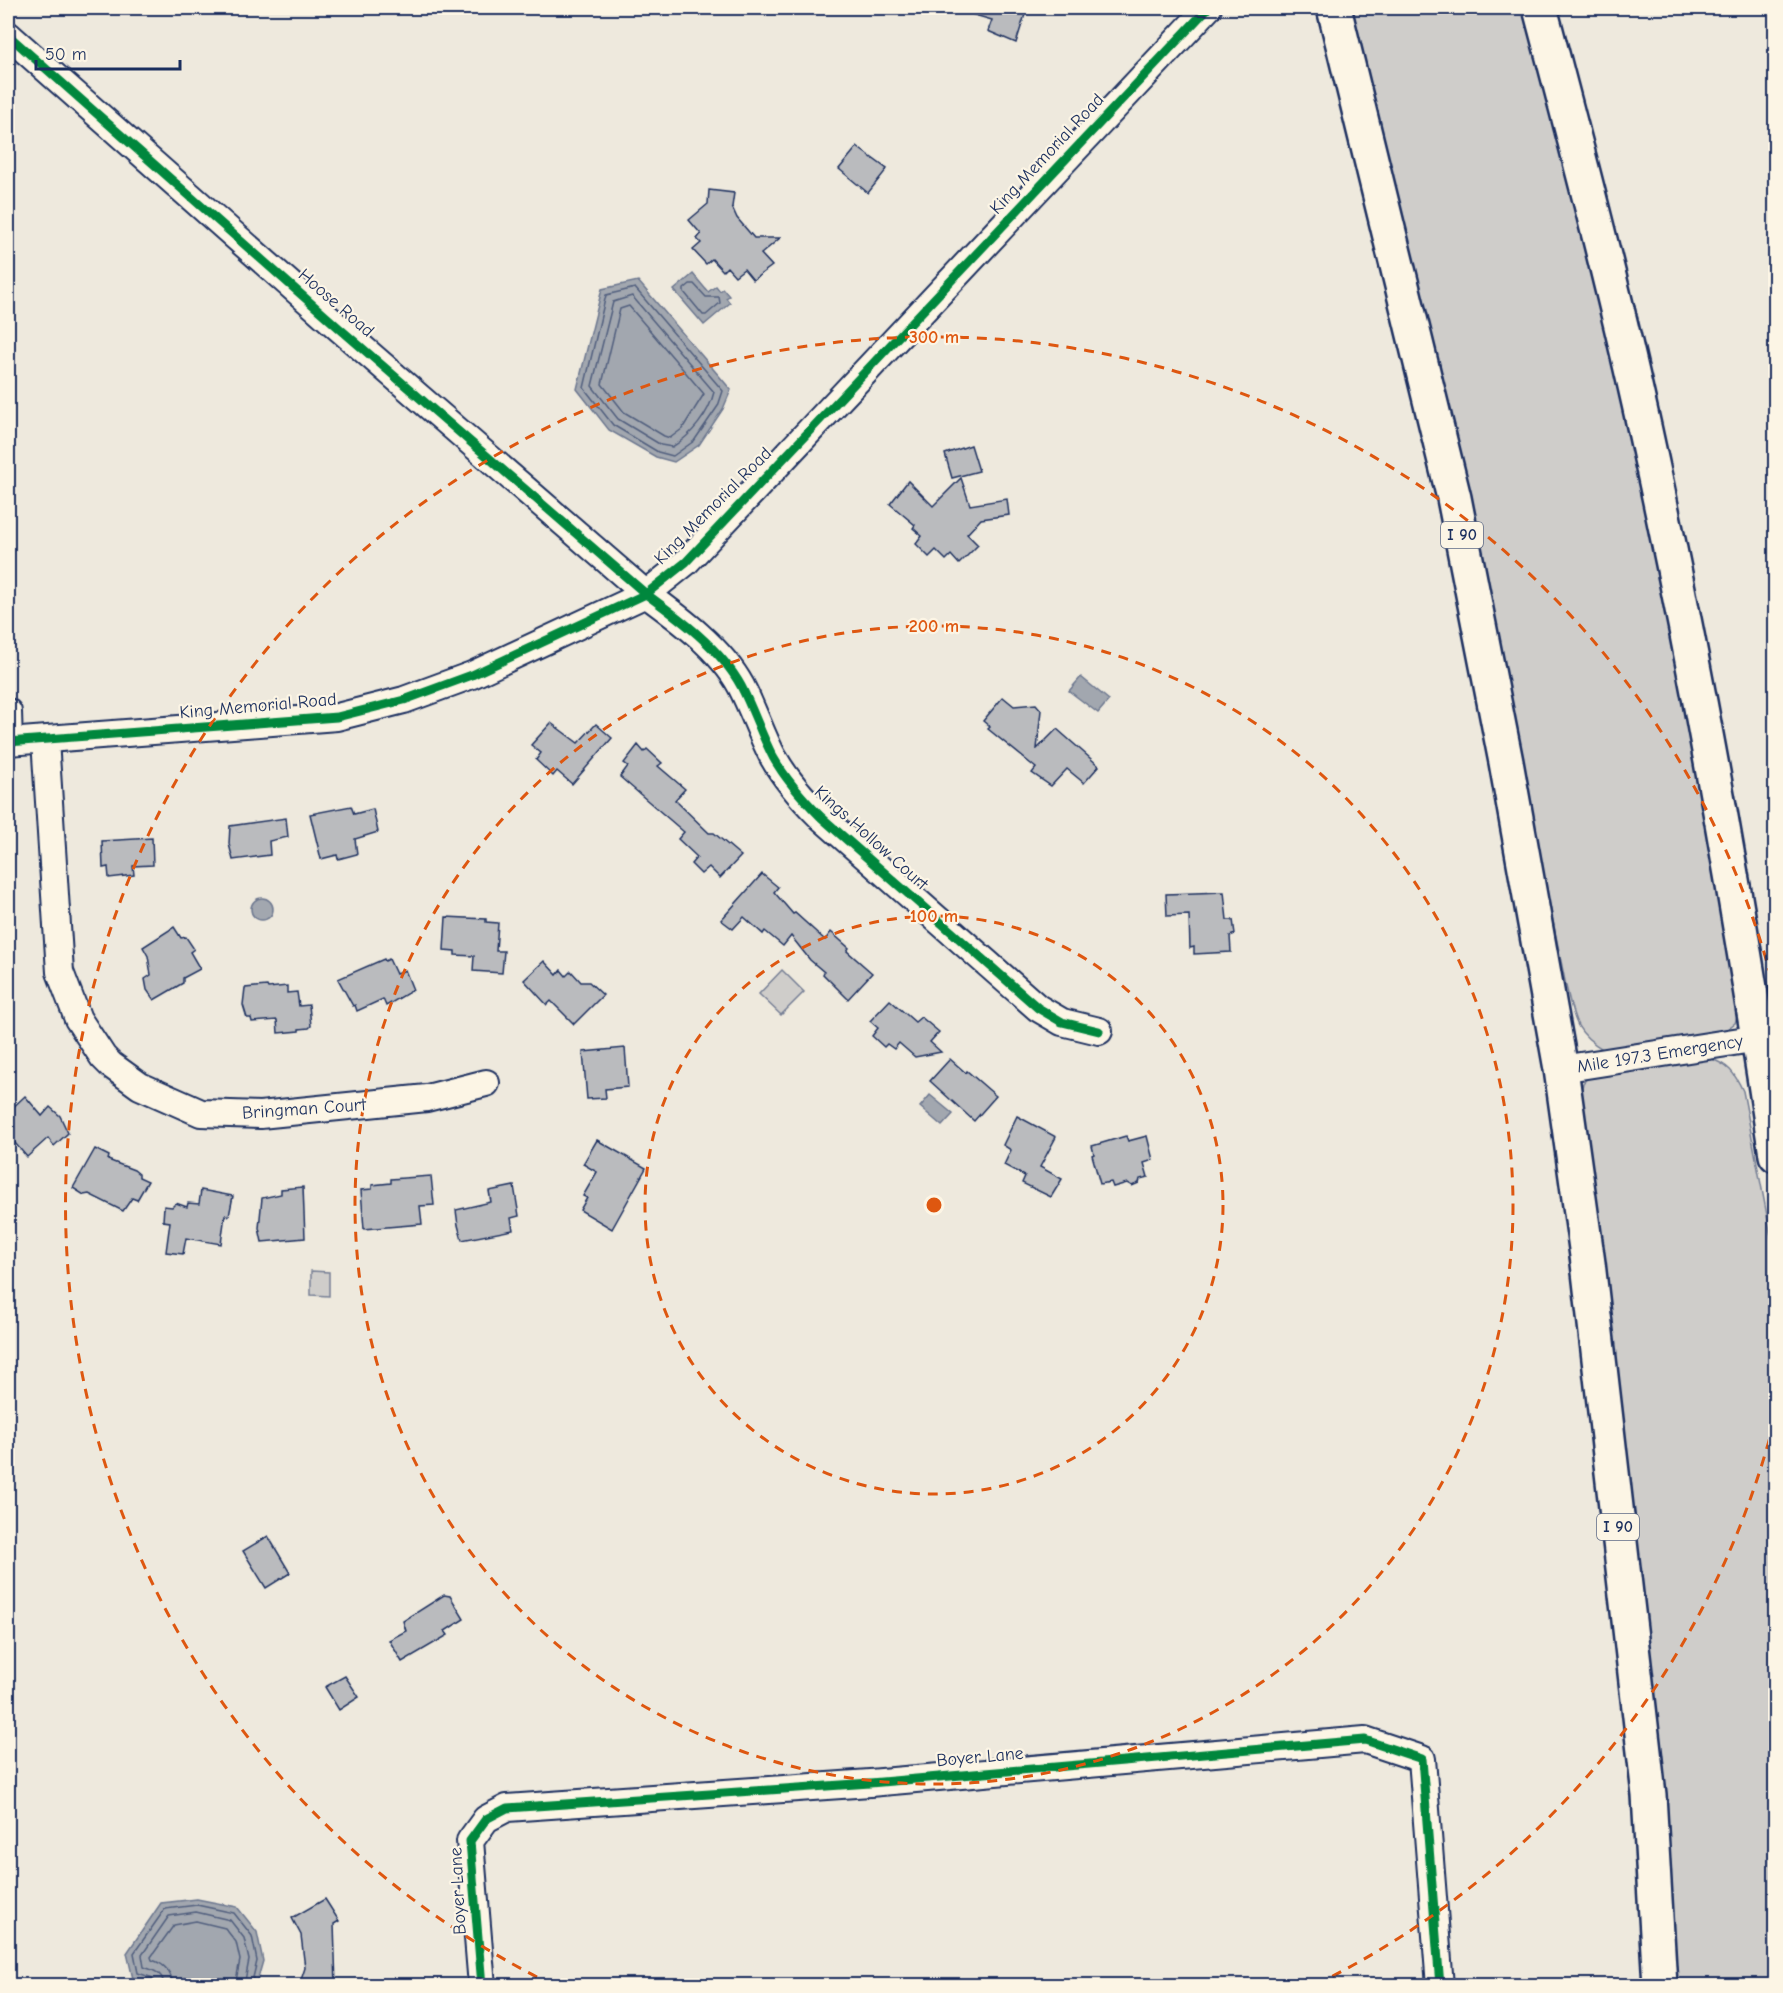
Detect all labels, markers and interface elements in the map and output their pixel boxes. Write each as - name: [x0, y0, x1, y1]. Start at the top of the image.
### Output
- scale bar: [36, 33, 180, 71]
- text: 50 m: [45, 44, 87, 65]
- street label: King Memorial Road: [986, 89, 1108, 219]
- street label: Hoose Road: [294, 264, 378, 342]
- text: 300 m: [909, 327, 959, 348]
- street label: King Memorial Road: [650, 443, 776, 569]
- road number: I 90: [1441, 522, 1483, 548]
- text: 200 m: [909, 616, 959, 637]
- street label: King Memorial Road: [179, 689, 337, 723]
- street label: Kings Hollow Court: [810, 781, 933, 895]
- text: 100 m: [910, 906, 958, 927]
- street label: Mile 197.3 Emergency: [1575, 1030, 1745, 1077]
- street label: Bringman Court: [241, 1094, 367, 1124]
- centre of rings: [924, 1195, 944, 1215]
- road number: I 90: [1597, 1514, 1639, 1540]
- street label: Boyer Lane: [936, 1743, 1024, 1771]
- street label: Boyer Lane: [445, 1847, 471, 1935]

